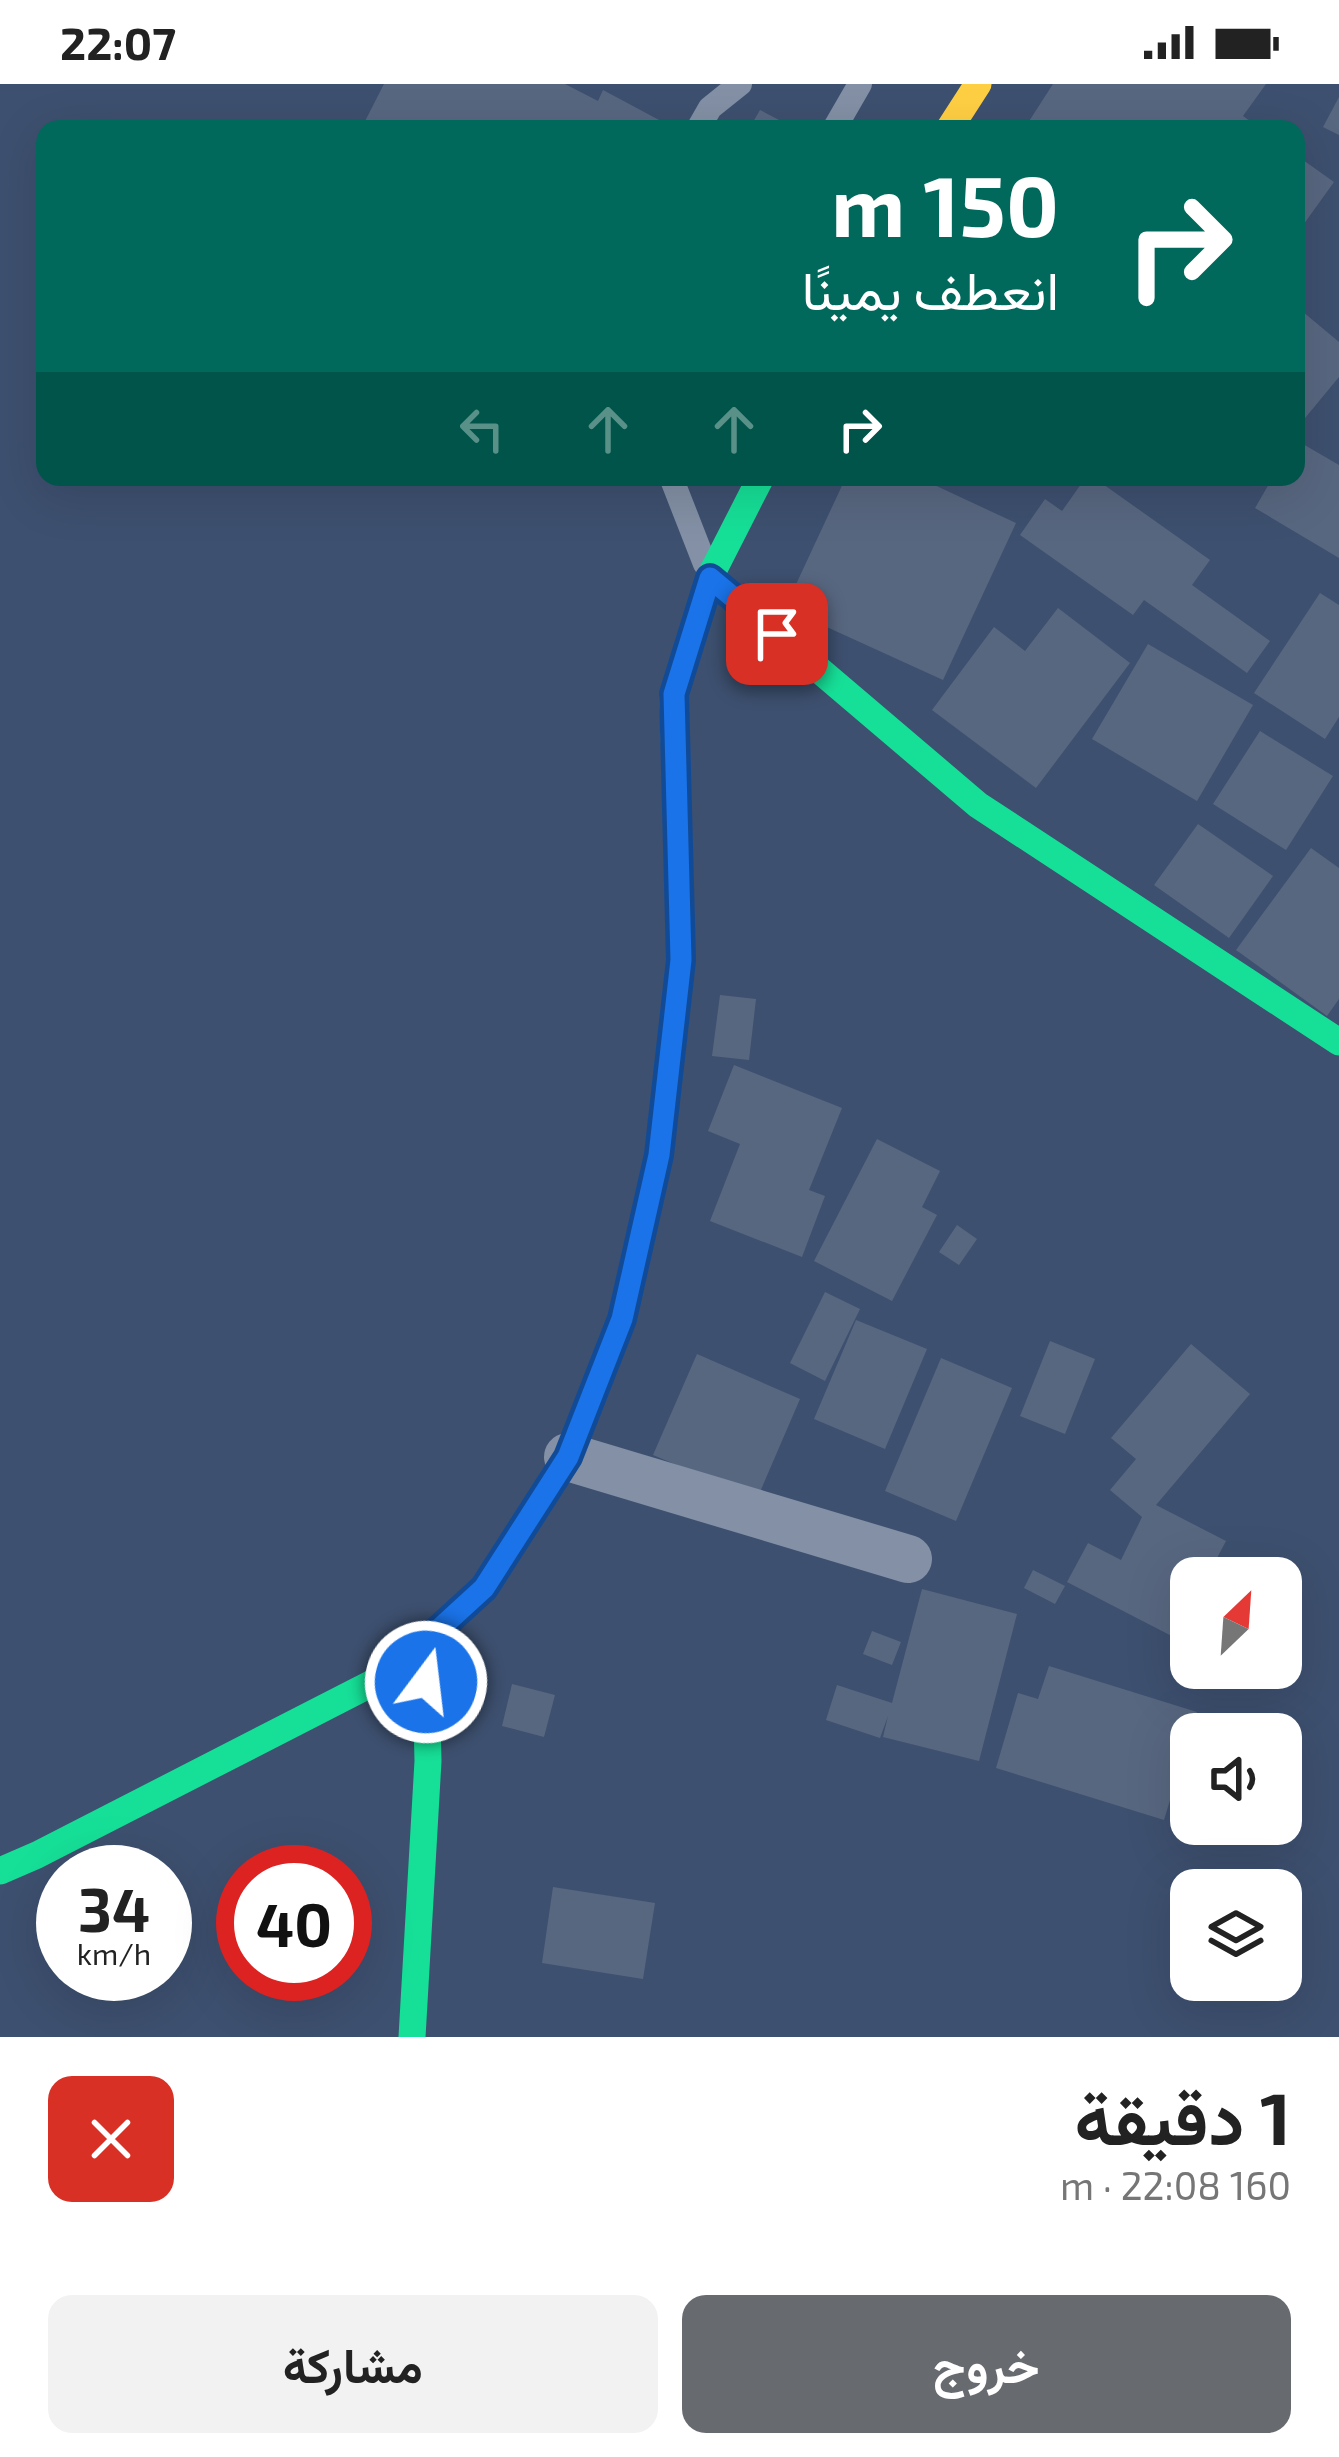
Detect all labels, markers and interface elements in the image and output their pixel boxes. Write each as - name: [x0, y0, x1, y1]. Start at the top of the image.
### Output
- text: 22:07: [60, 15, 176, 69]
- text: 150 m: [831, 153, 1059, 254]
- icon: right: [1101, 168, 1257, 324]
- text: انعطف يمينًا: [802, 256, 1059, 321]
- icon: left: [449, 396, 515, 462]
- icon: ahead: [575, 396, 641, 462]
- icon: ahead: [701, 396, 767, 462]
- icon: right: [827, 396, 893, 462]
- pin: [726, 583, 828, 685]
- icon: arrive: [744, 601, 810, 667]
- north arrow: [1170, 1557, 1302, 1689]
- map controls: [1170, 1557, 1302, 2001]
- position arrow: [363, 1619, 489, 1745]
- button: sound: [1170, 1713, 1302, 1845]
- speed limit sign: 40: [216, 1845, 372, 2001]
- button: layers: [1170, 1869, 1302, 2001]
- text: 34: [78, 1872, 150, 1944]
- text: km/h: [77, 1935, 151, 1971]
- text: 1 دقيقة: [1075, 2073, 1291, 2159]
- button: close: [48, 2076, 174, 2202]
- text: 160 m · 22:08: [1060, 2161, 1291, 2208]
- button: مشاركة: [48, 2295, 658, 2433]
- button: خروج: [682, 2295, 1291, 2433]

